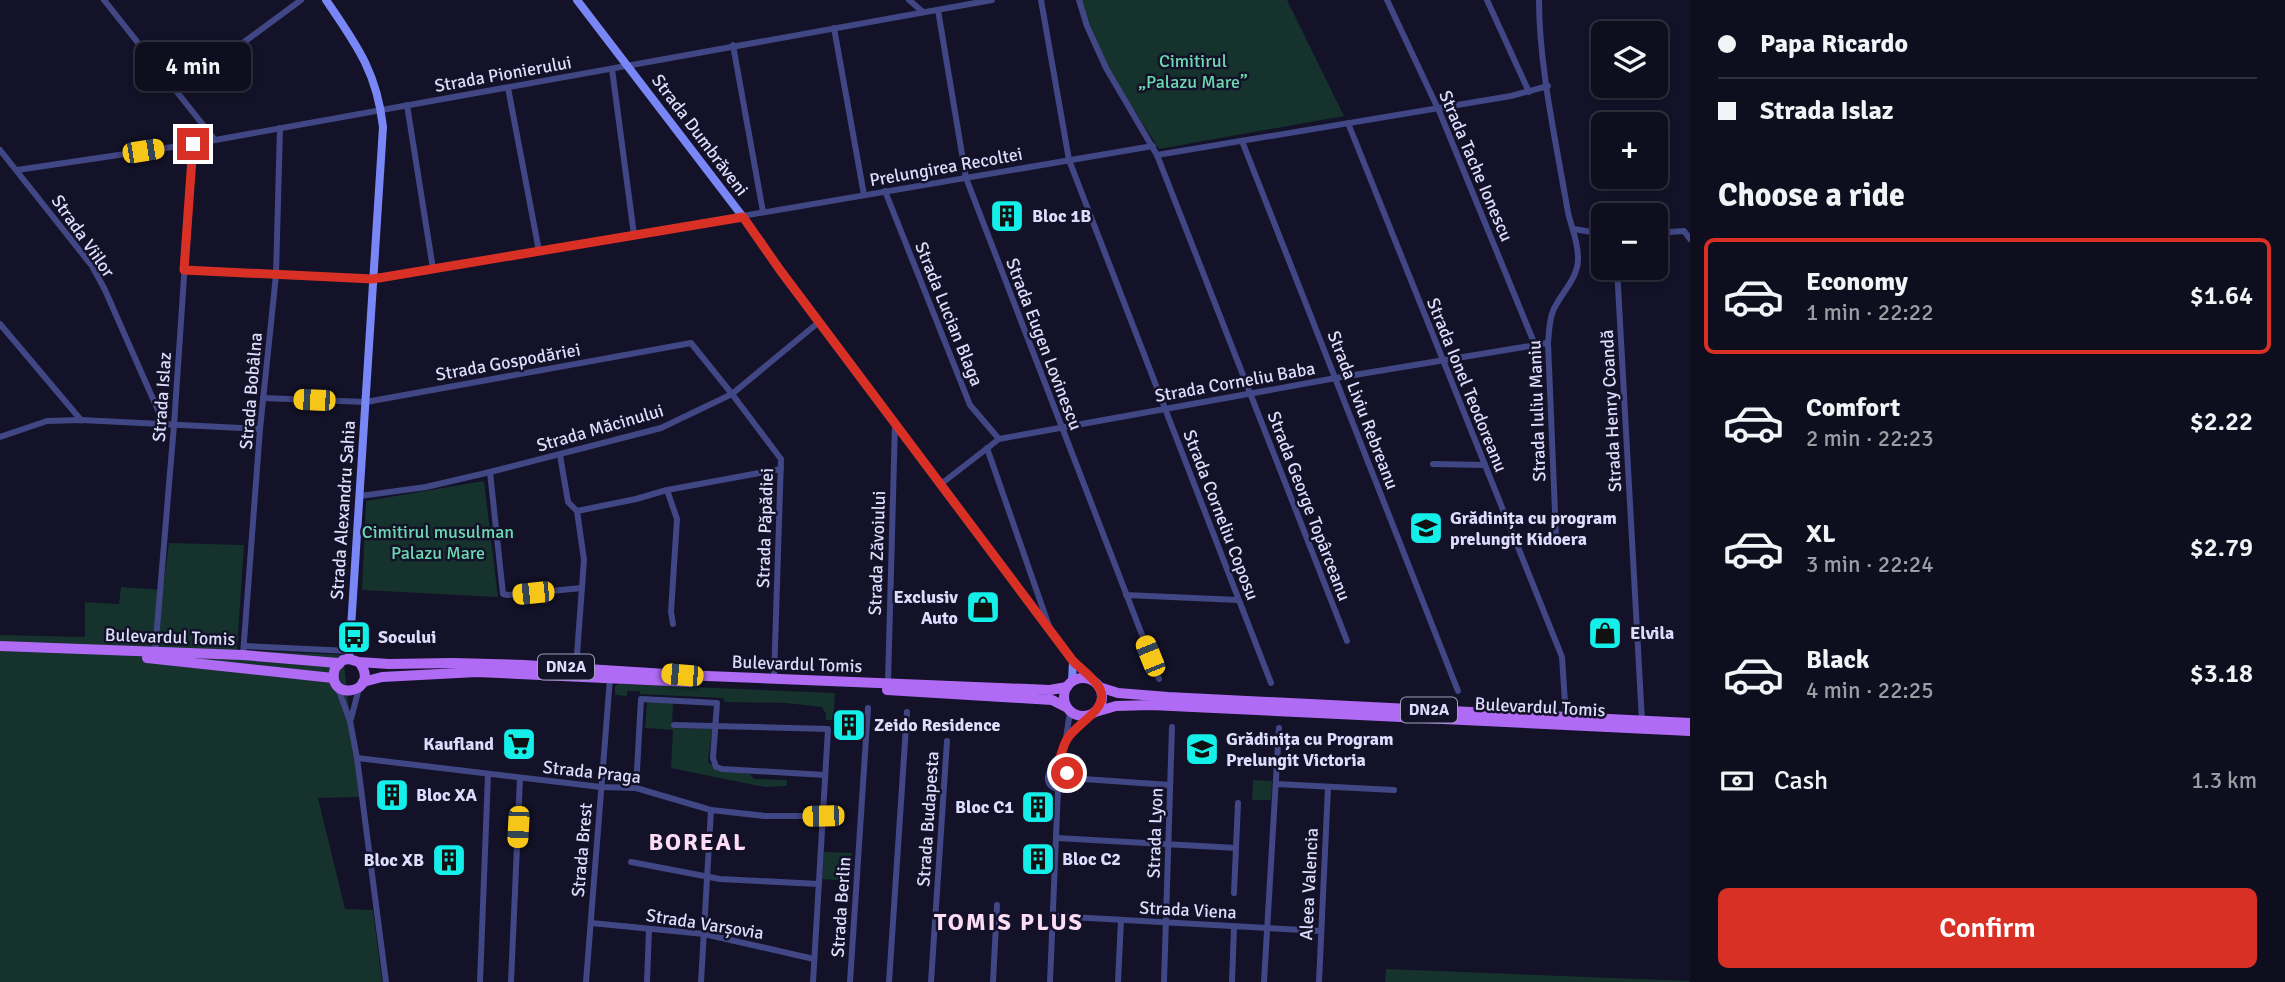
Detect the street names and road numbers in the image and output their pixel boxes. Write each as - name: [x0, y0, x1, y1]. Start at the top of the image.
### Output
- street label: Strada Pionierului: [433, 51, 573, 97]
- street label: Strada Dumbrăveni: [647, 70, 753, 200]
- street label: Strada Tache Ionescu: [1434, 87, 1518, 245]
- street label: Prelungirea Recoltei: [868, 143, 1024, 191]
- street label: Strada Viilor: [47, 191, 120, 282]
- street label: Strada Lucian Blaga: [910, 239, 988, 389]
- street label: Strada Eugen Lovinescu: [1001, 255, 1087, 433]
- street label: Strada Ionel Teodoreanu: [1422, 295, 1512, 475]
- street label: Strada Liviu Rebreanu: [1323, 328, 1403, 492]
- street label: Strada Henry Coandă: [1596, 329, 1626, 493]
- street label: Strada Bobâlna: [235, 331, 267, 451]
- street label: Strada Gospodăriei: [434, 338, 582, 386]
- street label: Strada Iuliu Maniu: [1524, 340, 1550, 482]
- street label: Strada Islaz: [148, 351, 176, 443]
- street label: Strada Corneliu Baba: [1153, 357, 1317, 407]
- street label: Strada Măcinului: [534, 399, 666, 457]
- street label: Strada George Topârceanu: [1263, 408, 1355, 604]
- street label: Strada Alexandru Sahia: [326, 420, 360, 600]
- street label: Strada Corneliu Coposu: [1178, 427, 1264, 603]
- street label: Strada Păpădiei: [752, 468, 778, 588]
- street label: Strada Zăvoiului: [864, 490, 890, 616]
- street label: Bulevardul Tomis: [104, 624, 236, 650]
- street label: Bulevardul Tomis: [731, 651, 863, 677]
- road number: DN2A: [538, 654, 594, 680]
- street label: Bulevardul Tomis: [1474, 693, 1606, 721]
- road number: DN2A: [1401, 698, 1457, 722]
- street label: Strada Budapesta: [912, 751, 944, 887]
- street label: Strada Praga: [542, 756, 642, 788]
- street label: Strada Lyon: [1142, 787, 1168, 879]
- street label: Strada Brest: [567, 802, 597, 898]
- street label: Aleea Valencia: [1295, 827, 1323, 941]
- street label: Strada Berlin: [827, 856, 855, 958]
- street label: Strada Viena: [1139, 896, 1237, 924]
- street label: Strada Varșovia: [645, 904, 765, 944]

